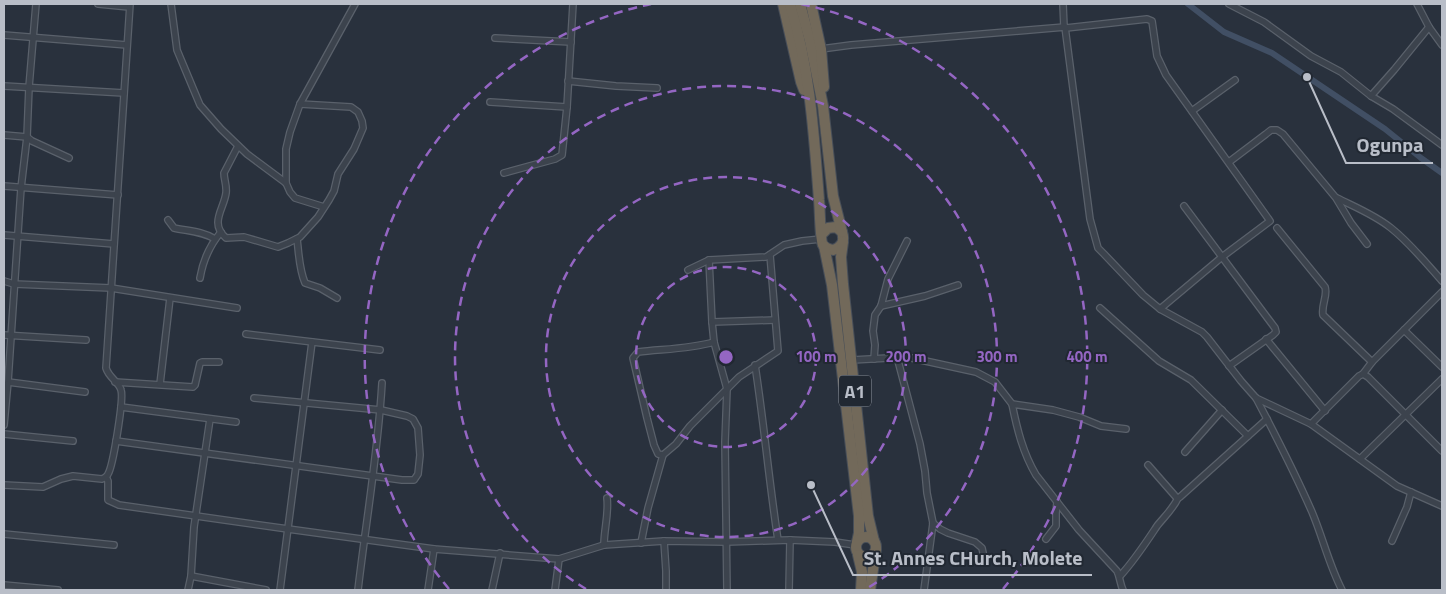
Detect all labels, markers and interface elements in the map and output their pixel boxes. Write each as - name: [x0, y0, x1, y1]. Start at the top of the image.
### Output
- callout: Ogunpa: [1346, 128, 1433, 163]
- text: Ogunpa: [1357, 129, 1423, 160]
- text: 100 m: [795, 345, 837, 368]
- text: 200 m: [885, 345, 927, 368]
- text: 300 m: [976, 345, 1018, 368]
- text: 400 m: [1066, 345, 1108, 368]
- centre of rings: [717, 348, 735, 366]
- road number: A1: [839, 376, 871, 406]
- callout: St. Annes CHurch, Molete: [853, 540, 1092, 575]
- text: St. Annes CHurch, Molete: [863, 542, 1083, 573]

